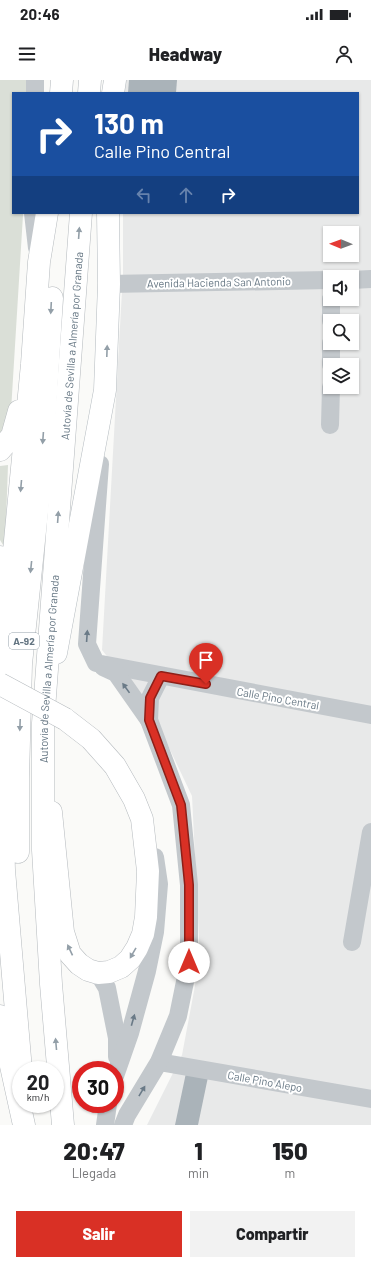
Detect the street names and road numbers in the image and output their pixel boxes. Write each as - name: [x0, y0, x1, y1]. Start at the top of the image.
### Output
- street label: Autovía de Sevilla a Almería por Granada: [58, 251, 85, 440]
- street label: Avenida Hacienda San Antonio: [147, 274, 291, 290]
- street label: Autovía de Sevilla a Almería por Granada: [36, 574, 61, 763]
- road number: A-92: [9, 633, 39, 649]
- street label: Calle Pino Central: [236, 684, 320, 712]
- street label: Calle Pino Alepo: [227, 1068, 303, 1094]

